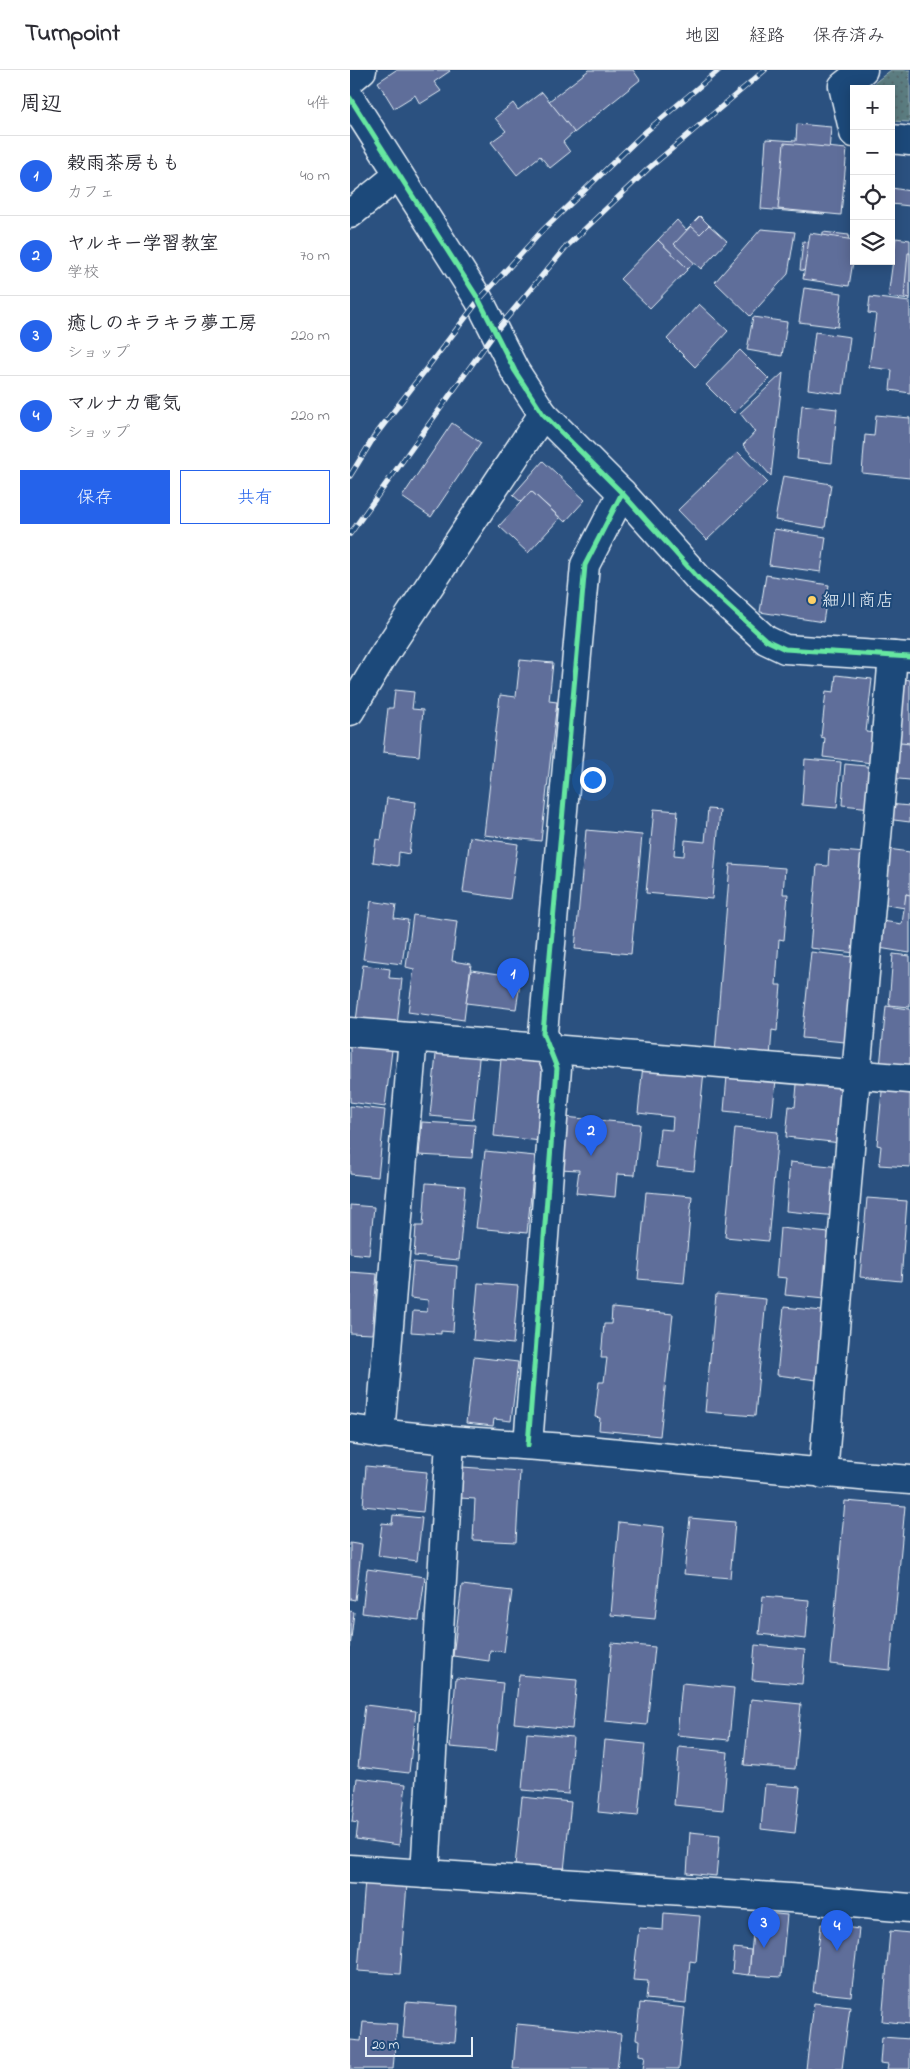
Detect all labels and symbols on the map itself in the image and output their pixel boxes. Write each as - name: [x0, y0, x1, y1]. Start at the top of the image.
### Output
- place label: 細川商店: [822, 589, 894, 615]
- marker: 細川商店: [806, 594, 818, 606]
- your location: [580, 767, 606, 793]
- pin: 1: [497, 958, 529, 999]
- pin: 2: [575, 1115, 607, 1156]
- pin: 3: [748, 1907, 780, 1948]
- pin: 4: [821, 1910, 853, 1951]
- scale bar: [365, 2034, 472, 2057]

